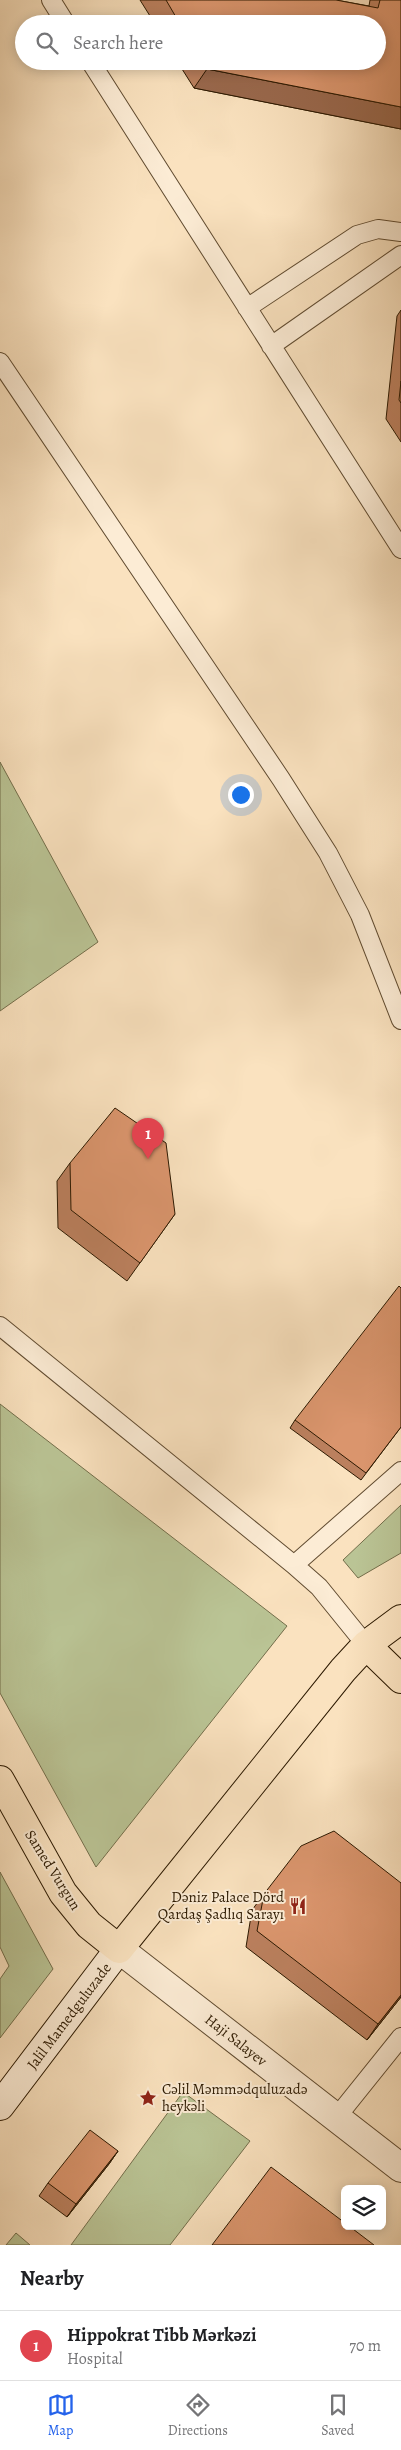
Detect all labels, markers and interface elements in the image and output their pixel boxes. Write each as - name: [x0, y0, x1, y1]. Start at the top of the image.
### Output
- search box: [15, 15, 386, 70]
- icon: search: [33, 29, 61, 57]
- text: Search here: [73, 30, 163, 56]
- your location: [228, 782, 254, 808]
- pin: 1: [132, 1118, 164, 1159]
- street label: Samed Vurgun: [20, 1826, 86, 1914]
- place label: Dəniz Palace Dörd Qardaş Şadlıq Sarayı: [158, 1887, 285, 1924]
- restaurant icon: Dəniz Palace Dörd Qardaş Şadlıq Sarayı: [288, 1896, 308, 1916]
- street label: Jalil Mamedguluzade: [22, 1958, 116, 2073]
- street label: Haji Salayev: [201, 2009, 271, 2071]
- place label: Cəlil Məmmədquluzadə heykəli: [162, 2079, 308, 2116]
- place icon: Cəlil Məmmədquluzadə heykəli: [138, 2088, 158, 2108]
- map controls: [341, 2185, 386, 2230]
- button: layers: [341, 2185, 386, 2230]
- text: Nearby: [20, 2264, 83, 2292]
- text: Hippokrat Tibb Mərkəzi: [67, 2322, 257, 2348]
- text: 1: [33, 2335, 39, 2357]
- text: 70 m: [349, 2335, 381, 2357]
- text: Hospital: [67, 2348, 123, 2370]
- tab: Map: [47, 2391, 75, 2440]
- tab: Directions: [168, 2391, 228, 2440]
- tab: Saved: [321, 2391, 354, 2440]

